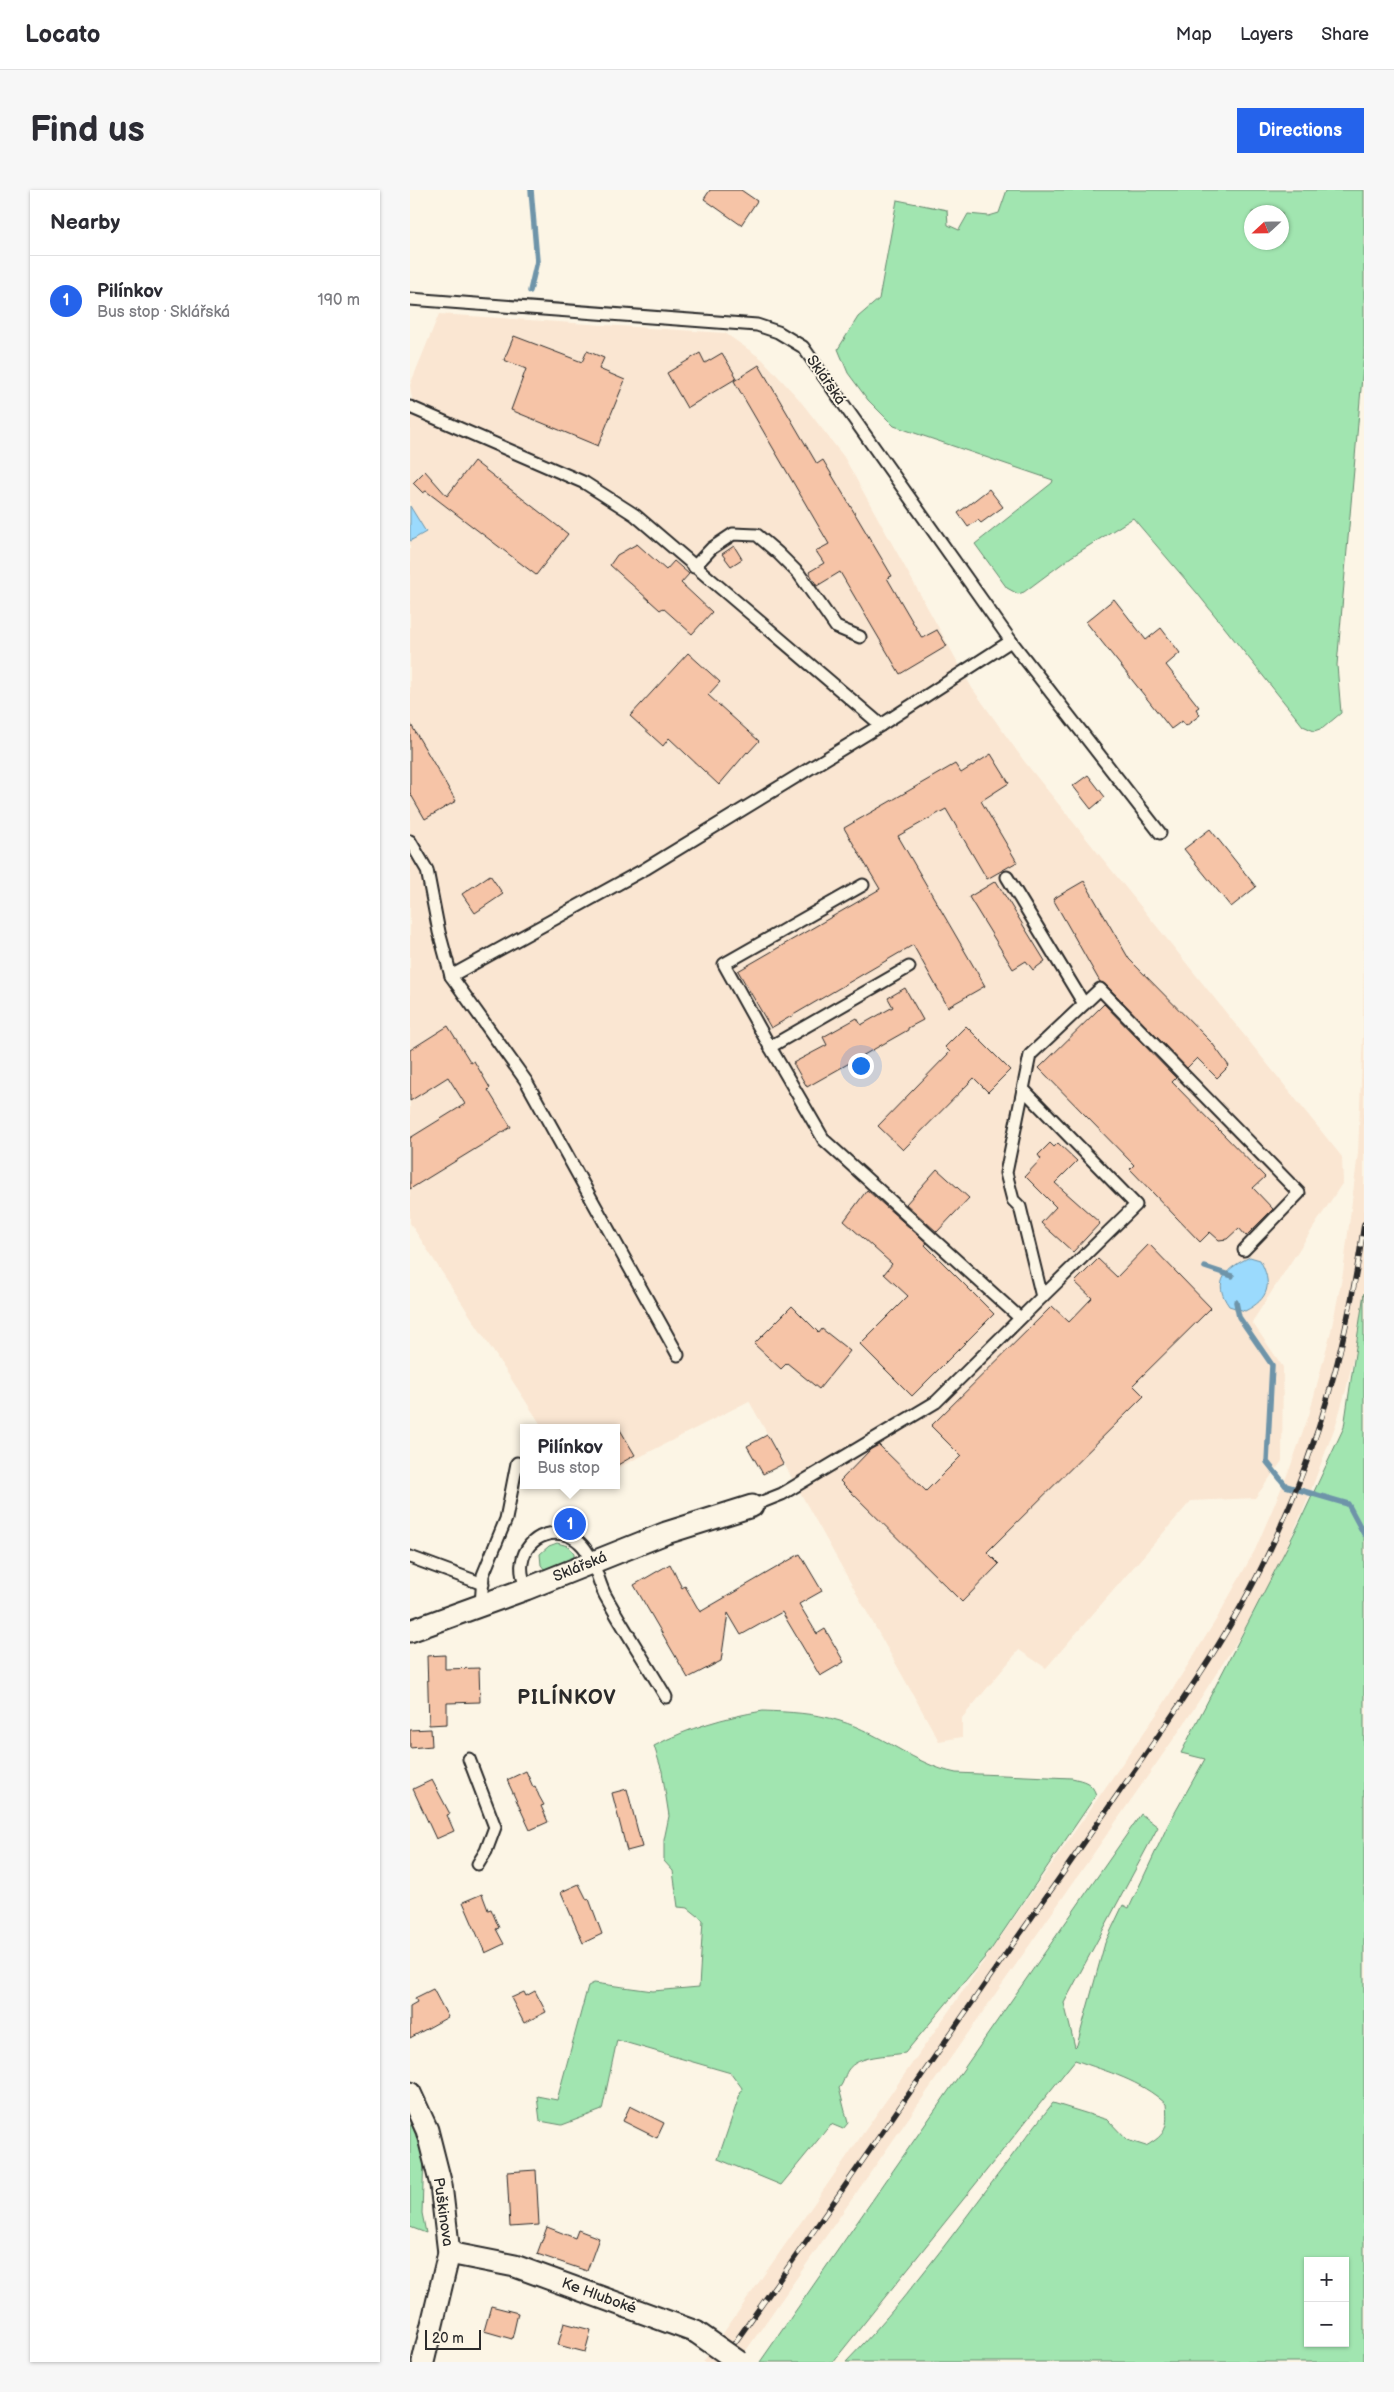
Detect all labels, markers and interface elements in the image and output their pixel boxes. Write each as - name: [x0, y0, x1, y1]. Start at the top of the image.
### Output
- text: Locato: [25, 20, 100, 49]
- text: Map: [1176, 24, 1212, 45]
- text: Layers: [1240, 24, 1293, 45]
- text: Share: [1321, 24, 1369, 45]
- button: Directions: [1237, 108, 1364, 153]
- text: Find us: [30, 109, 145, 152]
- north arrow: [1244, 205, 1289, 250]
- text: Nearby: [50, 210, 120, 235]
- text: Pilínkov: [97, 280, 163, 303]
- text: 1: [63, 291, 69, 310]
- text: 190 m: [318, 291, 360, 310]
- text: Bus stop · Sklářská: [97, 303, 230, 322]
- street label: Sklářská: [802, 351, 850, 409]
- your location: [848, 1053, 874, 1079]
- popup: [520, 1424, 620, 1489]
- text: Pilínkov: [537, 1436, 603, 1459]
- text: Bus stop: [537, 1459, 600, 1478]
- pin: 1: [554, 1505, 586, 1543]
- street label: Sklářská: [550, 1548, 610, 1586]
- district label: PILÍNKOV: [517, 1683, 617, 1710]
- street label: Puškinova: [429, 2176, 457, 2248]
- map controls: [1304, 2257, 1349, 2347]
- button: +: [1304, 2257, 1349, 2302]
- street label: Ke Hluboké: [559, 2274, 639, 2318]
- button: −: [1304, 2302, 1349, 2347]
- scale bar: [425, 2327, 481, 2350]
- text: 20 m: [432, 2330, 464, 2347]

